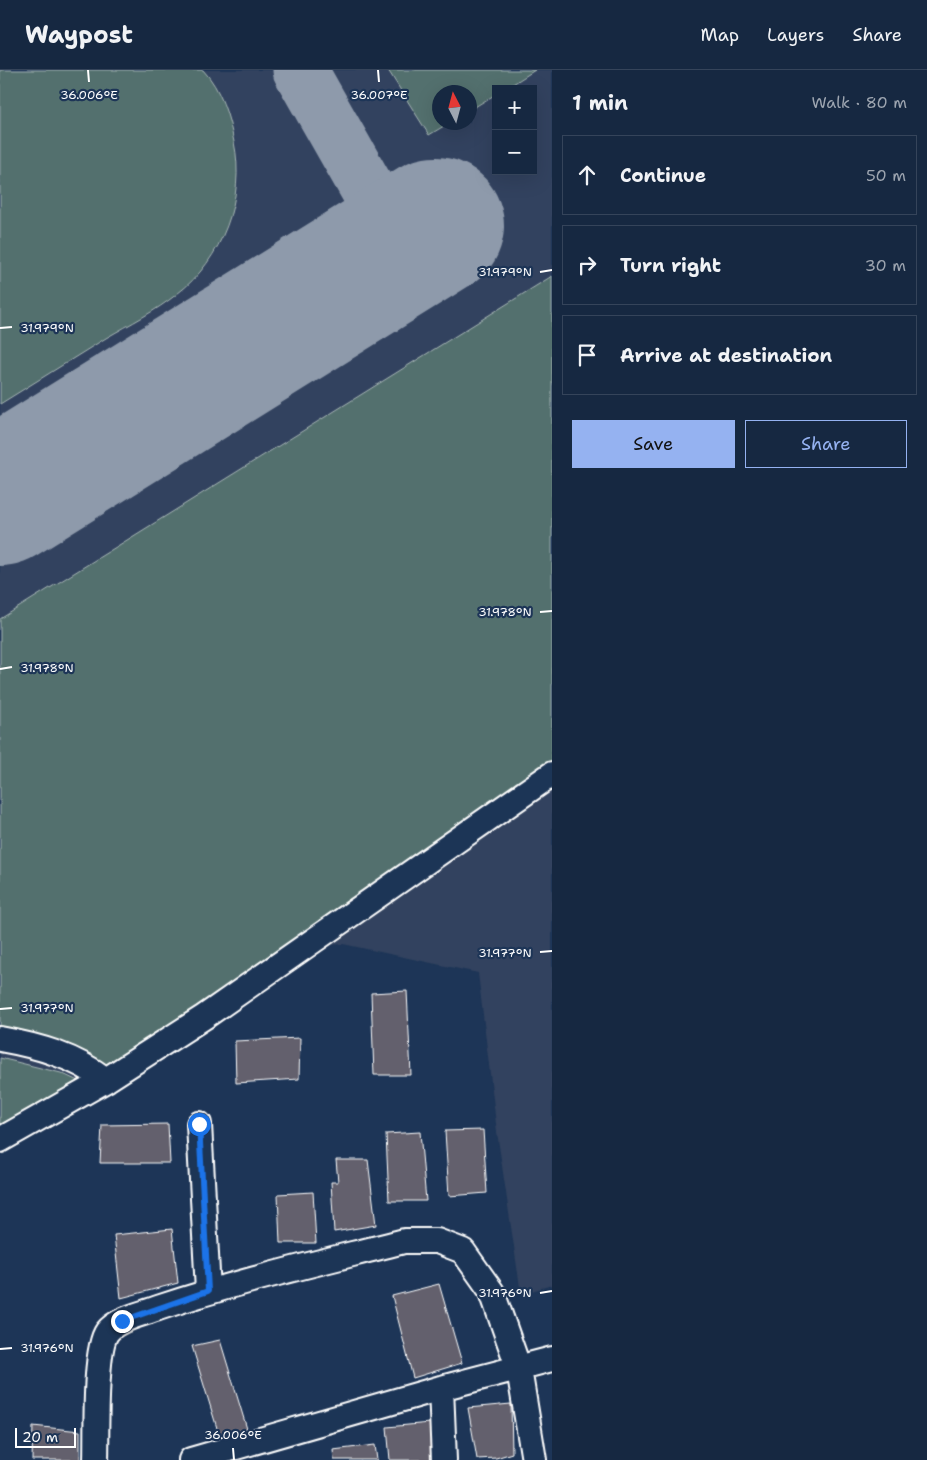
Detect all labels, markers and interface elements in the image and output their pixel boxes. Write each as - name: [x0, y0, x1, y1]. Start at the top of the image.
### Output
- text: Waypost: [25, 19, 133, 51]
- text: Map: [701, 23, 739, 47]
- text: Layers: [767, 23, 824, 47]
- text: Share: [852, 23, 902, 47]
- north arrow: [432, 85, 477, 130]
- map controls: [492, 85, 537, 175]
- button: +: [492, 85, 537, 130]
- text: 36.006°E: [60, 87, 118, 103]
- text: 36.007°E: [350, 87, 408, 103]
- text: 1 min: [572, 89, 628, 117]
- text: Walk · 80 m: [812, 92, 907, 113]
- button: −: [492, 130, 537, 175]
- icon: ahead: [573, 161, 601, 189]
- text: Continue: [620, 163, 706, 188]
- text: 50 m: [866, 165, 906, 186]
- icon: right: [573, 251, 601, 279]
- text: Turn right: [620, 253, 721, 278]
- text: 30 m: [865, 255, 906, 276]
- text: 31.979°N: [478, 264, 532, 280]
- text: 31.979°N: [20, 320, 74, 336]
- icon: arrive: [573, 341, 601, 369]
- text: Arrive at destination: [620, 343, 832, 368]
- button: Save: [572, 420, 735, 468]
- button: Share: [745, 420, 907, 468]
- text: 31.978°N: [478, 604, 532, 620]
- text: 31.978°N: [20, 660, 74, 676]
- text: 31.977°N: [478, 945, 532, 961]
- text: 31.977°N: [20, 1000, 74, 1016]
- route start: [188, 1113, 211, 1136]
- text: 31.976°N: [478, 1285, 532, 1301]
- route end: [111, 1310, 134, 1333]
- text: 31.976°N: [20, 1340, 74, 1356]
- scale bar: [15, 1425, 76, 1448]
- text: 36.006°E: [204, 1427, 262, 1443]
- text: 20 m: [22, 1428, 58, 1446]

